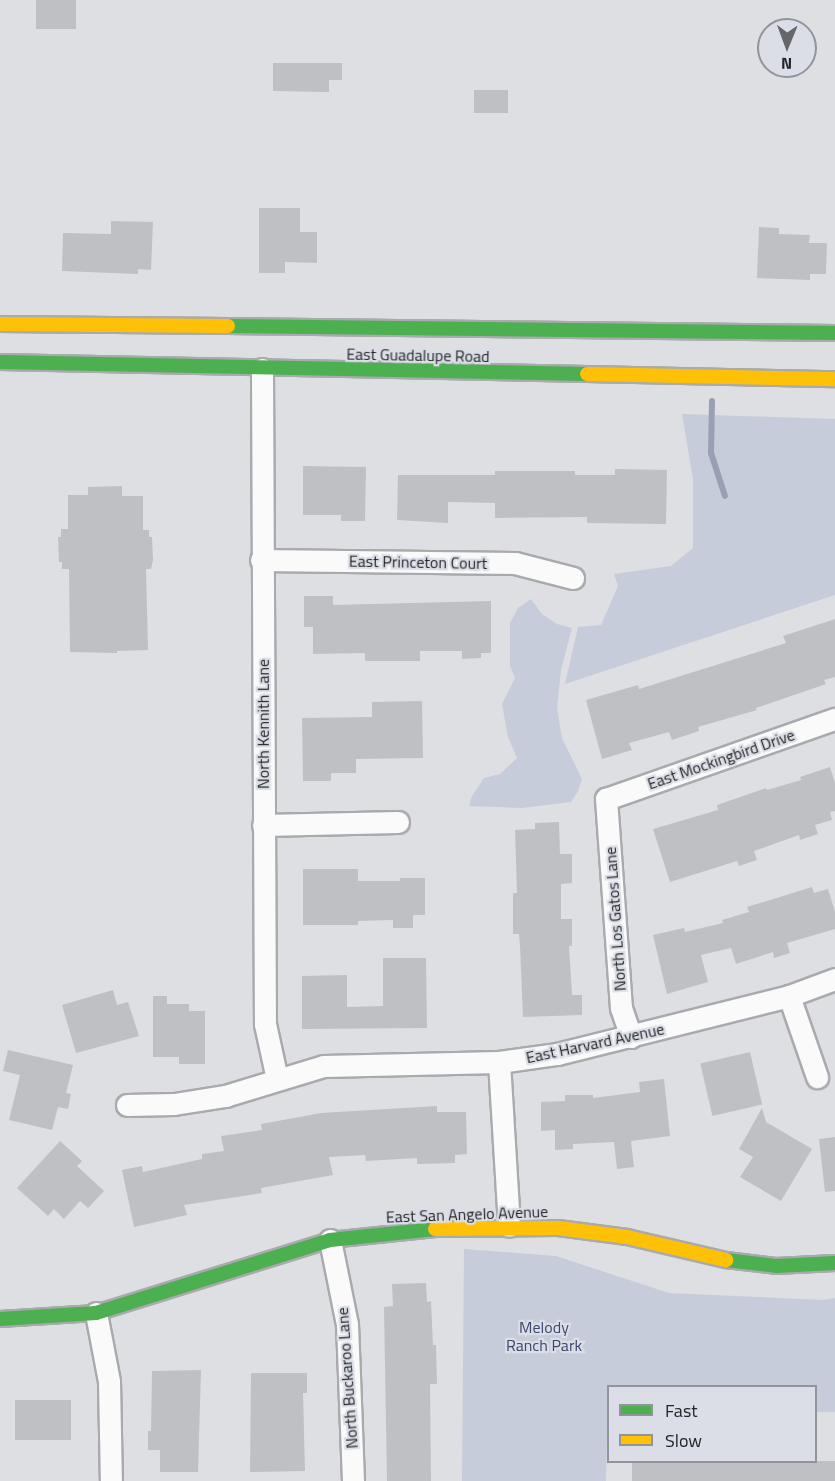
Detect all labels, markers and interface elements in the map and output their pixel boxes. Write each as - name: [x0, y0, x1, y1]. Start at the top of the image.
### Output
- north arrow: [757, 18, 817, 78]
- text: N: [781, 52, 792, 76]
- street label: East Guadalupe Road: [346, 344, 490, 366]
- street label: East Princeton Court: [349, 551, 487, 573]
- street label: North Kennith Lane: [253, 659, 273, 789]
- street label: East Mockingbird Drive: [645, 725, 797, 793]
- street label: North Los Gatos Lane: [600, 846, 630, 992]
- street label: East Harvard Avenue: [524, 1019, 666, 1067]
- street label: East San Angelo Avenue: [386, 1202, 548, 1226]
- street label: North Buckaroo Lane: [332, 1307, 362, 1449]
- park label: Melody Ranch Park: [506, 1317, 582, 1355]
- legend: [607, 1385, 817, 1463]
- text: Fast: [665, 1397, 698, 1424]
- text: Slow: [665, 1427, 702, 1454]

